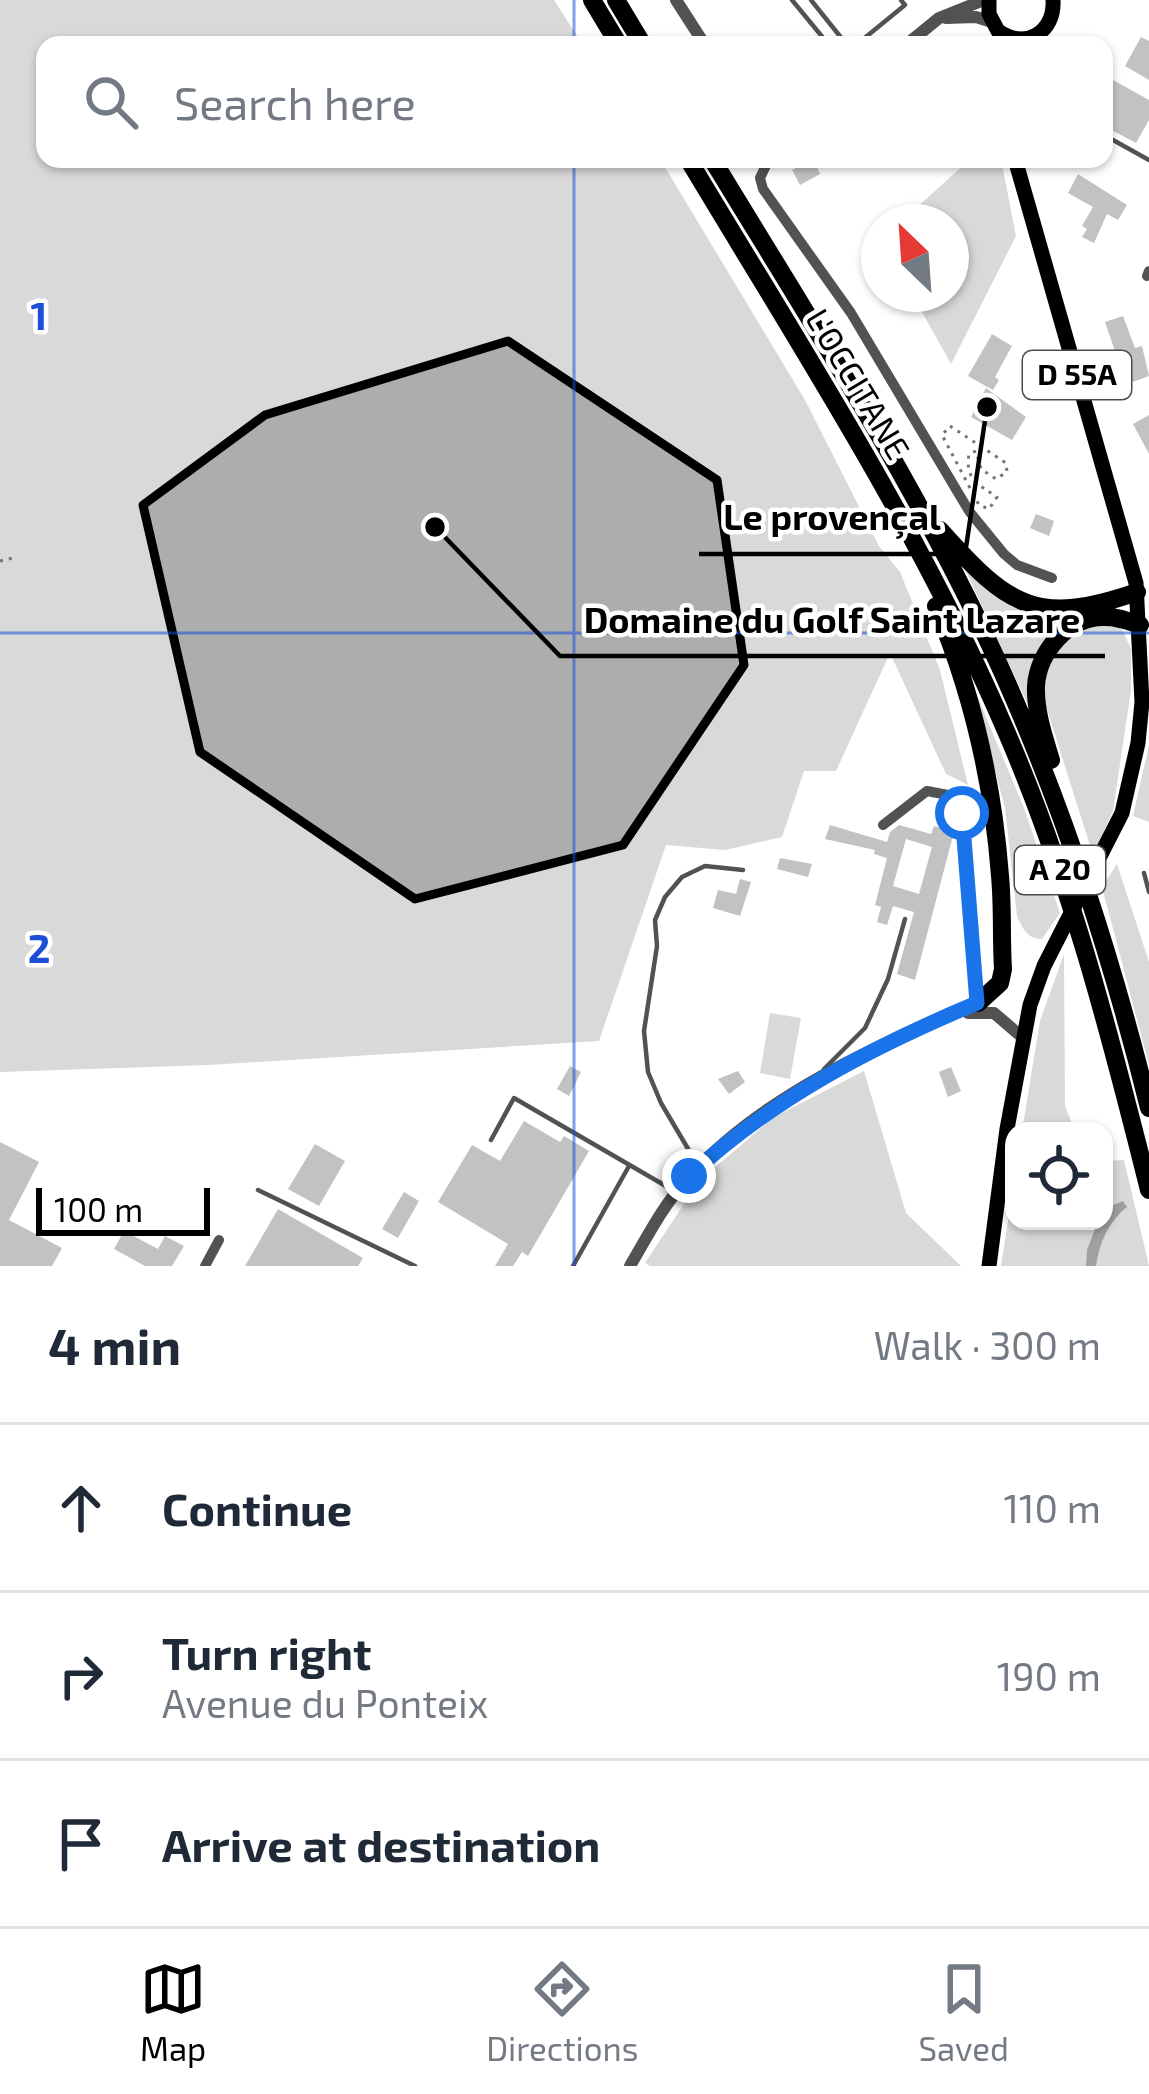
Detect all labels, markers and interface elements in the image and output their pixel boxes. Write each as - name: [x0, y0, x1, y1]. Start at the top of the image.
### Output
- search box: [36, 36, 1113, 168]
- icon: search: [78, 69, 144, 135]
- text: Search here: [174, 75, 416, 129]
- north arrow: [861, 204, 969, 312]
- text: 1: [31, 291, 47, 338]
- street label: L'OCCITANE: [798, 301, 919, 466]
- road number: D 55A: [1023, 351, 1131, 399]
- callout: Le provençal: [699, 482, 965, 554]
- text: Le provençal: [723, 494, 941, 539]
- callout: Domaine du Golf Saint Lazare: [560, 584, 1105, 656]
- text: Domaine du Golf Saint Lazare: [584, 597, 1080, 640]
- route start: [935, 786, 989, 840]
- road number: A 20: [1015, 846, 1105, 894]
- text: 2: [28, 924, 50, 971]
- map controls: [1005, 1122, 1113, 1230]
- button: locate: [1005, 1122, 1113, 1230]
- route end: [662, 1149, 716, 1203]
- scale bar: [36, 1182, 210, 1235]
- text: 100 m: [54, 1189, 143, 1229]
- text: 4 min: [48, 1314, 181, 1375]
- text: Walk · 300 m: [874, 1321, 1101, 1368]
- icon: ahead: [48, 1475, 114, 1541]
- text: Continue: [162, 1481, 352, 1535]
- text: 110 m: [1004, 1484, 1101, 1531]
- text: Turn right: [162, 1625, 371, 1679]
- icon: right: [48, 1643, 114, 1709]
- text: 190 m: [997, 1652, 1101, 1699]
- text: Avenue du Ponteix: [162, 1679, 488, 1726]
- icon: arrive: [48, 1811, 114, 1877]
- text: Arrive at destination: [162, 1817, 600, 1871]
- tab: Map: [140, 1956, 206, 2068]
- tab: Directions: [486, 1956, 638, 2068]
- tab: Saved: [918, 1956, 1009, 2068]

